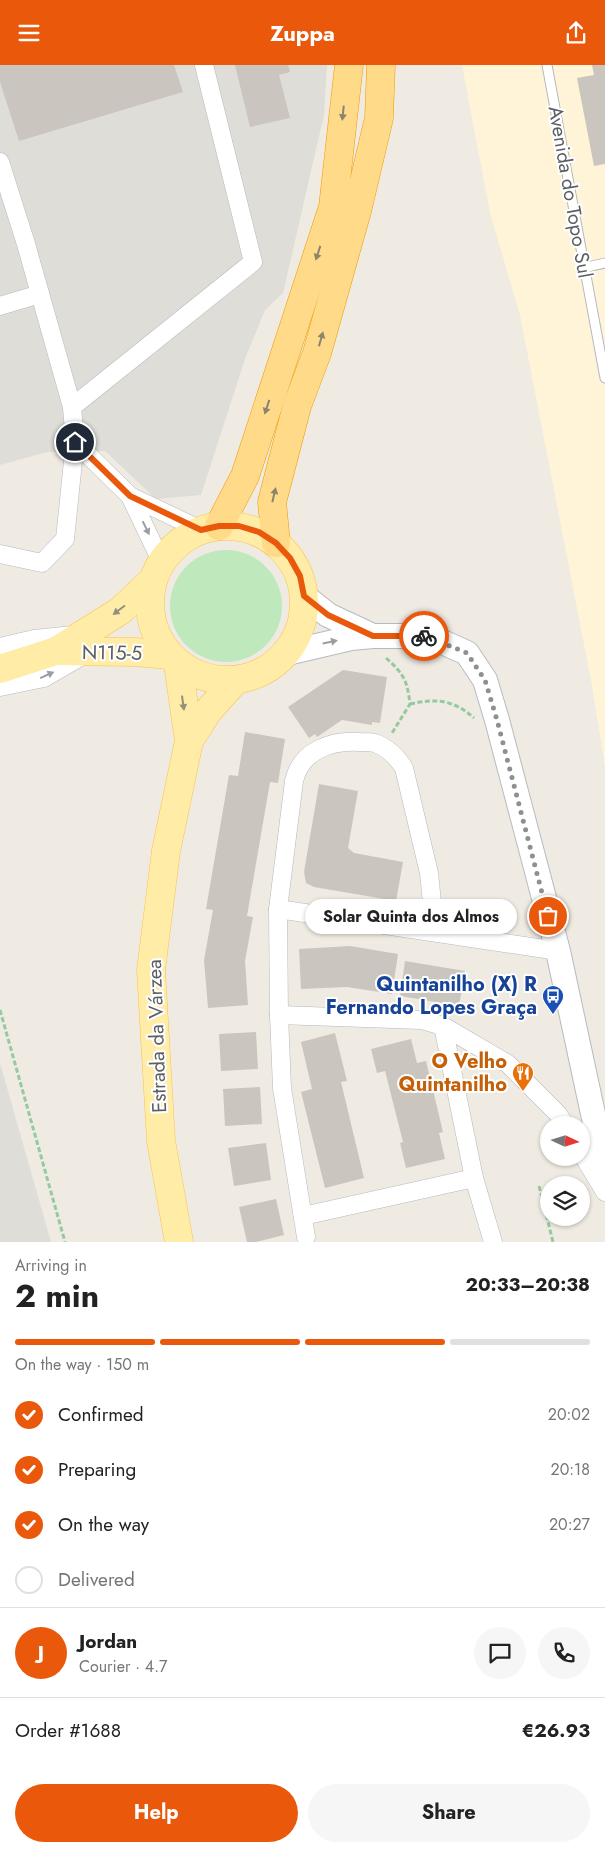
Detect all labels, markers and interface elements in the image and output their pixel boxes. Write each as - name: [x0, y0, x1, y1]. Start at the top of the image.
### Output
- text: Zuppa: [270, 17, 335, 49]
- icon: menu: [15, 19, 43, 47]
- icon: share: [562, 19, 590, 47]
- street label: Avenida do Topo Sul: [541, 103, 599, 281]
- one-way arrow: [339, 106, 347, 122]
- one-way arrow: [313, 246, 321, 261]
- one-way arrow: [317, 332, 325, 347]
- one-way arrow: [263, 400, 271, 415]
- pin: [54, 421, 96, 463]
- icon: home: [61, 428, 89, 456]
- one-way arrow: [270, 487, 278, 502]
- one-way arrow: [142, 521, 150, 535]
- one-way arrow: [112, 605, 126, 615]
- courier: [399, 611, 449, 661]
- icon: bike: [410, 622, 438, 650]
- street label: N115-5: [82, 638, 142, 668]
- one-way arrow: [322, 638, 338, 646]
- one-way arrow: [40, 671, 54, 679]
- one-way arrow: [179, 695, 187, 711]
- pin: [527, 895, 569, 937]
- callout: Solar Quinta dos Almos: [306, 899, 518, 933]
- icon: bag: [534, 902, 562, 930]
- text: Solar Quinta dos Almos: [323, 905, 499, 928]
- street label: Estrada da Várzea: [140, 959, 174, 1113]
- place label: Quintanilho (X) R Fernando Lopes Graça: [326, 970, 537, 1022]
- bus stop icon: Quintanilho (X) R Fernando Lopes Graça: [541, 984, 565, 1015]
- place label: O Velho Quintanilho: [398, 1047, 507, 1099]
- restaurant icon: O Velho Quintanilho: [511, 1061, 535, 1092]
- north arrow: [540, 1116, 590, 1166]
- map controls: [540, 1116, 590, 1226]
- button: layers: [540, 1176, 590, 1226]
- text: Arriving in: [15, 1254, 87, 1277]
- text: 20:33–20:38: [465, 1271, 590, 1298]
- text: 2 min: [15, 1273, 99, 1319]
- text: On the way · 150 m: [15, 1353, 149, 1376]
- icon: check: [15, 1401, 43, 1429]
- text: Confirmed: [58, 1401, 144, 1428]
- text: 20:02: [548, 1403, 590, 1426]
- icon: check: [15, 1456, 43, 1484]
- text: Preparing: [58, 1456, 136, 1483]
- text: 20:18: [551, 1458, 590, 1481]
- icon: check: [15, 1511, 43, 1539]
- text: On the way: [58, 1511, 149, 1538]
- text: 20:27: [549, 1513, 590, 1536]
- text: Delivered: [58, 1566, 135, 1593]
- button: chat: [474, 1627, 526, 1679]
- button: phone: [538, 1627, 590, 1679]
- text: Jordan: [79, 1628, 137, 1655]
- text: J: [38, 1639, 44, 1666]
- text: Courier · 4.7: [79, 1655, 167, 1678]
- text: Order #1688: [15, 1717, 121, 1744]
- text: €26.93: [522, 1717, 590, 1744]
- button: Help: [15, 1784, 298, 1842]
- button: Share: [308, 1784, 590, 1842]

